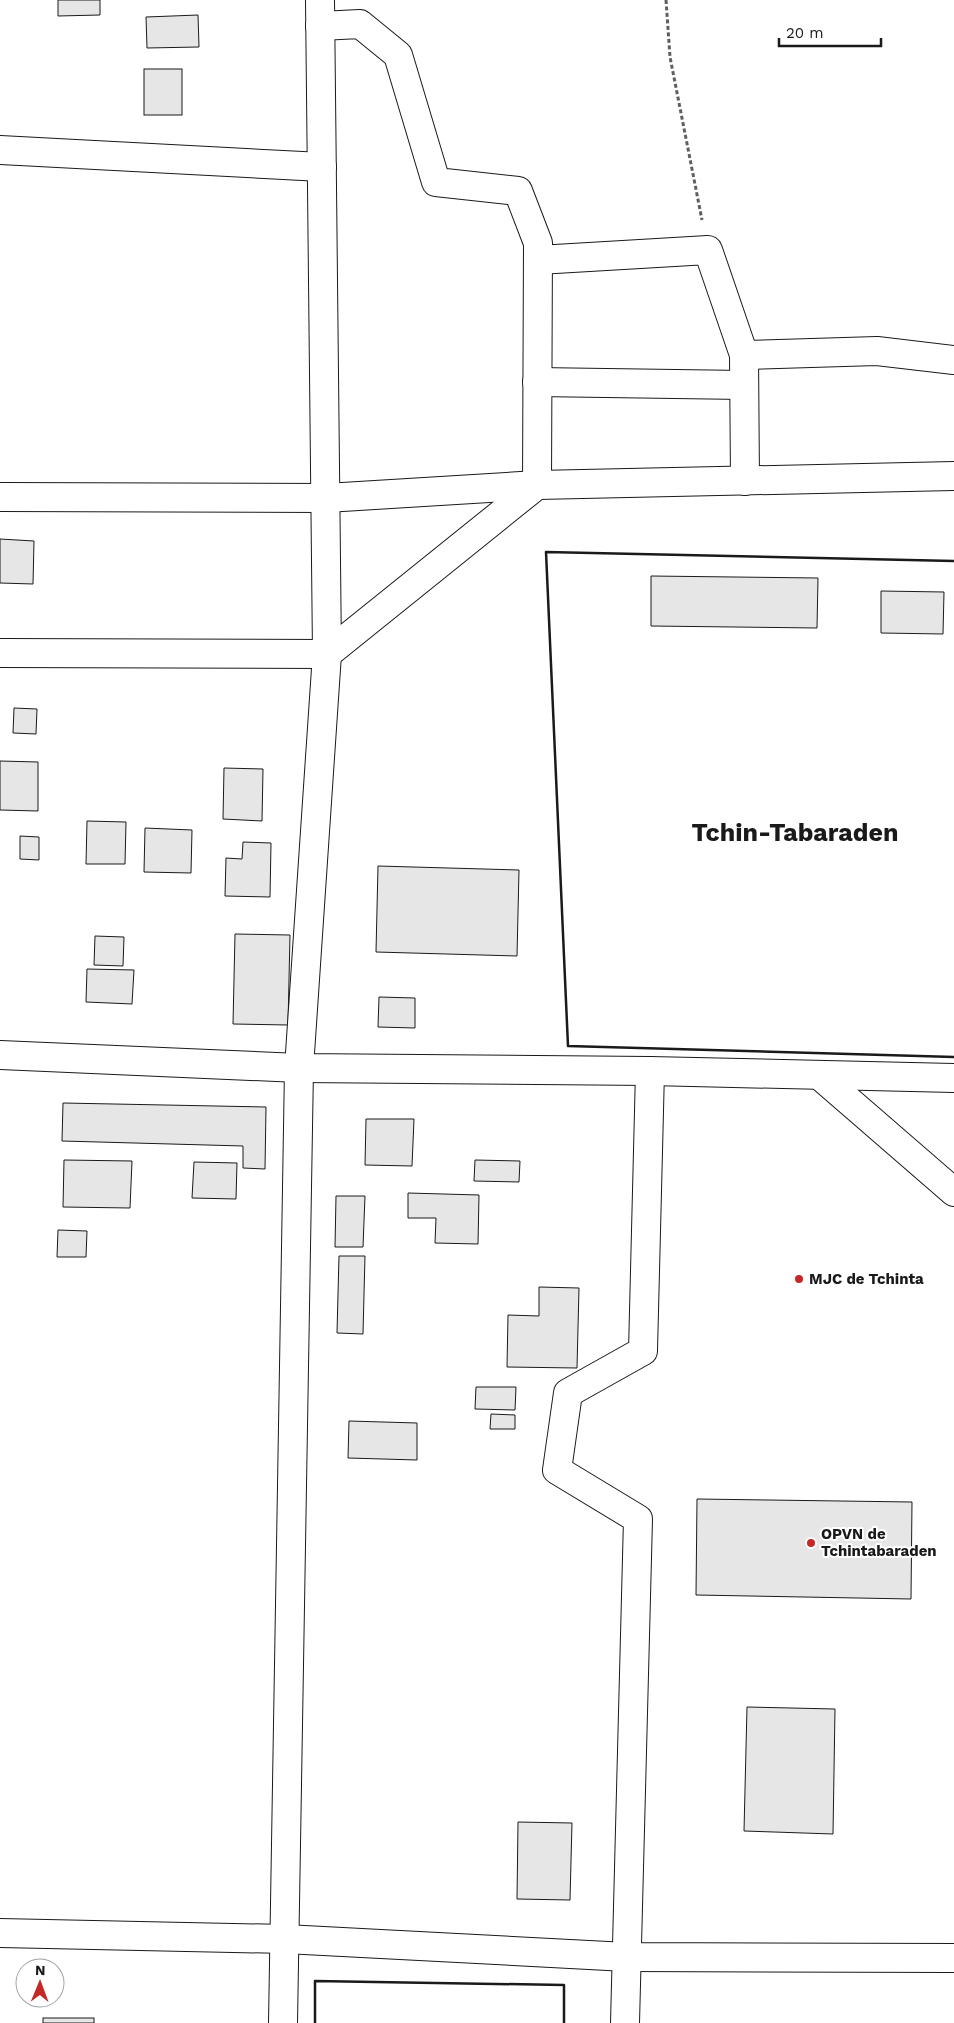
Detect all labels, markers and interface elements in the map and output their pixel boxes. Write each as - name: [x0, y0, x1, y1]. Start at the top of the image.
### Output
- scale bar: [779, 15, 882, 47]
- text: 20 m: [786, 24, 824, 42]
- district label: Tchin-Tabaraden: [692, 818, 898, 847]
- place label: MJC de Tchinta: [809, 1270, 924, 1288]
- marker: MJC de Tchinta: [793, 1273, 805, 1285]
- place label: OPVN de Tchintabaraden: [821, 1525, 937, 1560]
- marker: OPVN de Tchintabaraden: [805, 1537, 817, 1549]
- north arrow: [15, 1958, 65, 2008]
- text: N: [35, 1962, 46, 1978]

